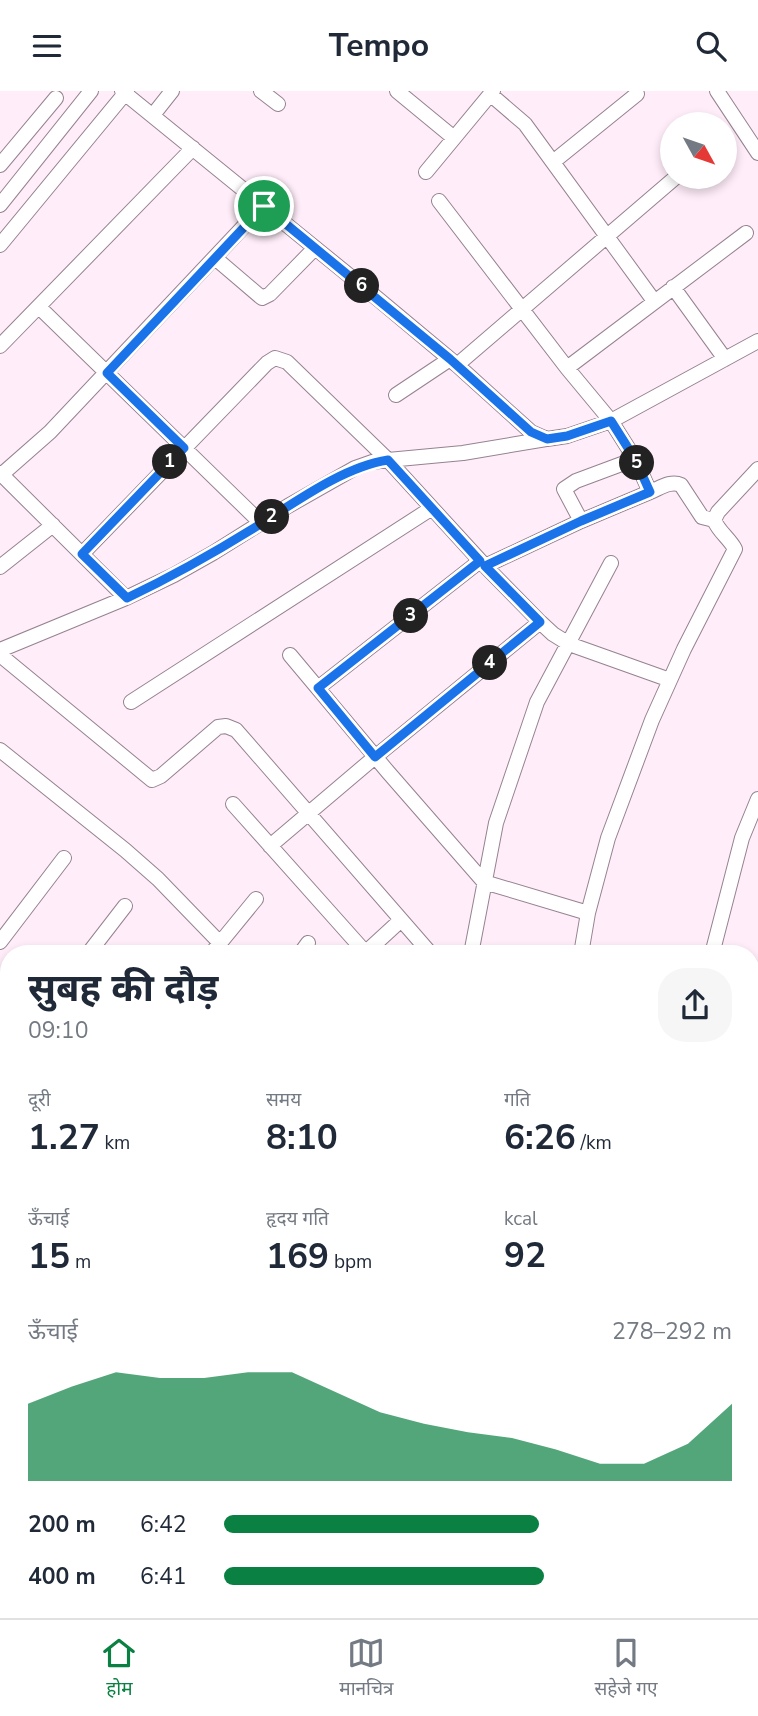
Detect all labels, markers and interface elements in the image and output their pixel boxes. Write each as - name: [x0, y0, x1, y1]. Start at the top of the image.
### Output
- text: Tempo: [329, 24, 429, 67]
- icon: menu: [28, 27, 66, 65]
- icon: search: [692, 27, 730, 65]
- north arrow: [660, 112, 737, 189]
- map controls: [660, 112, 737, 189]
- pin: [234, 176, 294, 236]
- icon: arrive: [245, 187, 283, 225]
- pin: 6: [344, 269, 380, 303]
- text: 6: [356, 272, 367, 298]
- pin: 1: [152, 445, 188, 479]
- pin: 5: [620, 445, 654, 481]
- text: 1: [164, 448, 175, 474]
- text: 5: [631, 449, 642, 475]
- pin: 2: [254, 499, 290, 535]
- text: 2: [266, 503, 277, 529]
- pin: 3: [394, 599, 428, 633]
- text: 3: [405, 602, 416, 628]
- pin: 4: [472, 645, 508, 681]
- text: 4: [484, 649, 495, 675]
- text: सुबह की दौड़: [28, 963, 219, 1014]
- button: share: [658, 968, 732, 1042]
- text: 09:10: [28, 1015, 88, 1046]
- text: दूरी: [28, 1087, 51, 1113]
- text: समय: [266, 1087, 301, 1113]
- text: गति: [504, 1087, 530, 1113]
- text: 1.27: [28, 1114, 100, 1161]
- text: 8:10: [266, 1114, 338, 1161]
- text: 6:26: [504, 1114, 576, 1161]
- text: km: [100, 1130, 130, 1156]
- text: /km: [576, 1130, 612, 1156]
- text: ऊँचाई: [28, 1206, 69, 1232]
- text: हृदय गति: [266, 1206, 329, 1232]
- text: kcal: [504, 1206, 538, 1232]
- text: 92: [504, 1232, 546, 1279]
- text: 15: [28, 1233, 70, 1280]
- text: 169: [266, 1233, 329, 1280]
- text: m: [70, 1249, 91, 1275]
- text: bpm: [329, 1249, 372, 1275]
- text: ऊँचाई: [28, 1316, 78, 1347]
- text: 278–292 m: [612, 1316, 732, 1347]
- text: 200 m: [28, 1509, 96, 1540]
- text: 6:42: [140, 1509, 187, 1540]
- text: 400 m: [28, 1561, 96, 1592]
- text: 6:41: [140, 1561, 187, 1592]
- tab: होम: [100, 1634, 138, 1703]
- tab: मानचित्र: [339, 1634, 394, 1703]
- tab: सहेजे गए: [594, 1634, 658, 1703]

